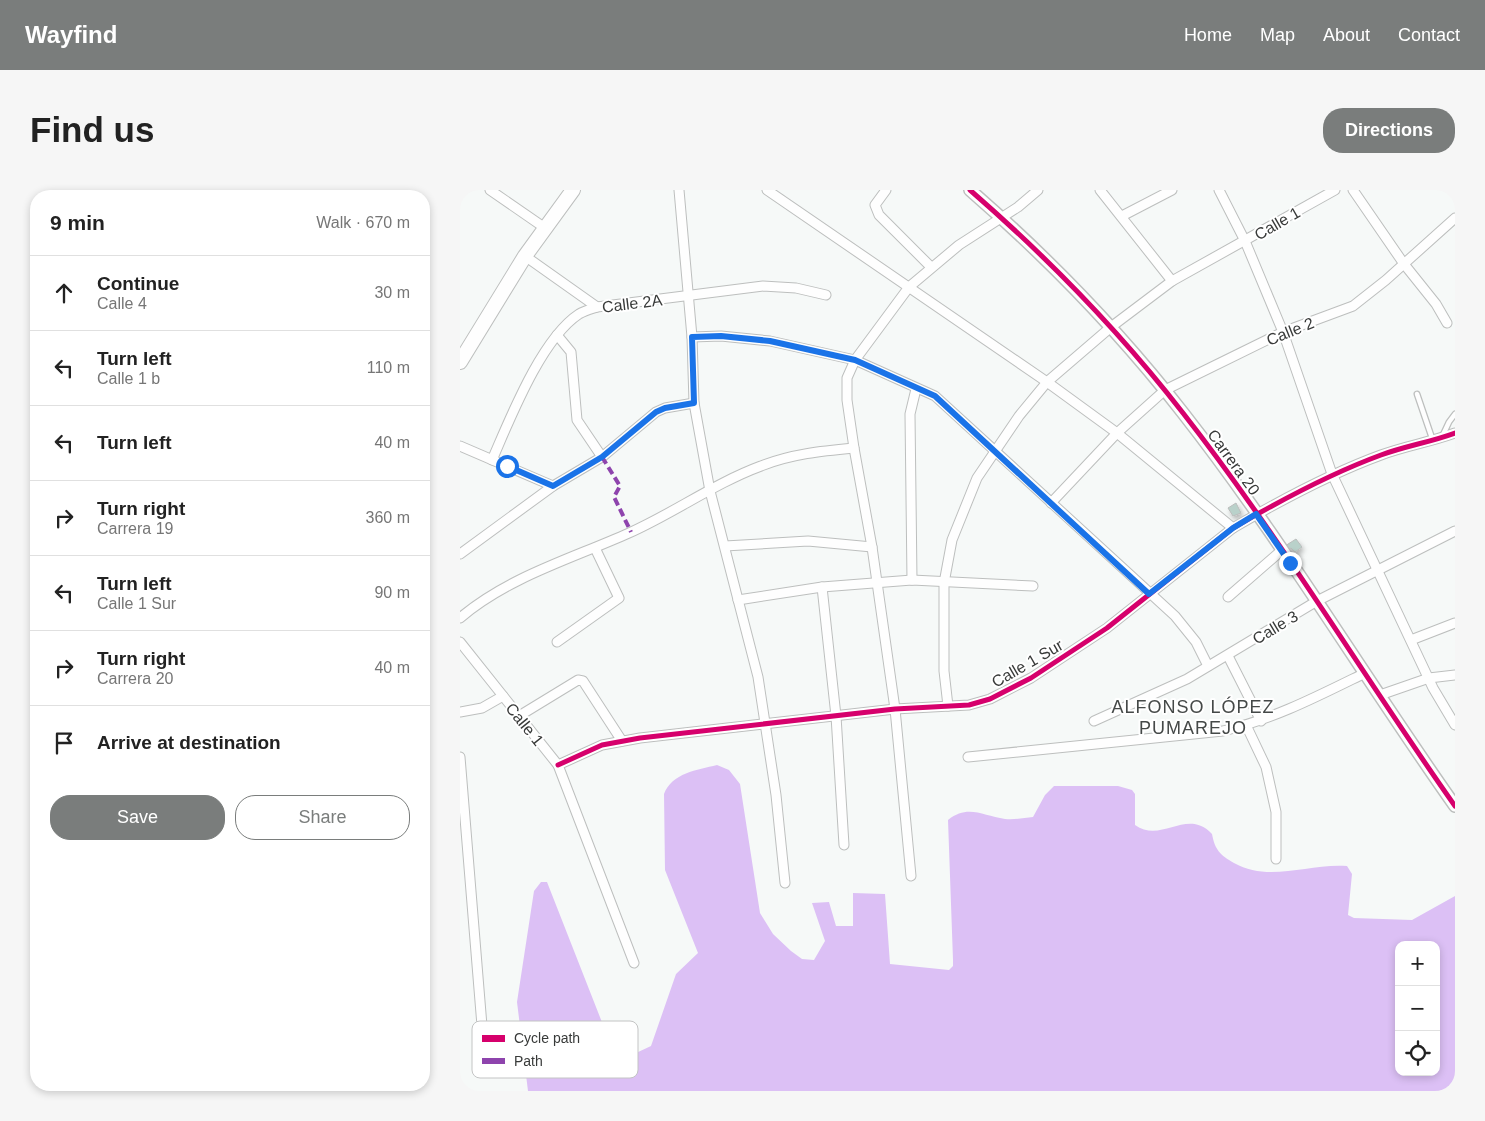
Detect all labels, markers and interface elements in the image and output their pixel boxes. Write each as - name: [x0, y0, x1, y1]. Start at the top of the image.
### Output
- text: Wayfind: [25, 21, 117, 48]
- text: Home: [1184, 25, 1232, 45]
- text: Map: [1260, 25, 1295, 45]
- text: About: [1323, 25, 1370, 45]
- text: Contact: [1398, 25, 1460, 45]
- button: Directions: [1323, 108, 1455, 153]
- text: Find us: [30, 110, 154, 149]
- street label: Calle 1: [1251, 204, 1303, 243]
- text: 9 min: [50, 211, 105, 234]
- text: Walk · 670 m: [316, 214, 410, 231]
- text: Continue: [97, 273, 179, 294]
- icon: ahead: [50, 279, 78, 307]
- text: 30 m: [374, 284, 410, 301]
- street label: Calle 2A: [601, 291, 663, 316]
- text: Calle 4: [97, 295, 147, 312]
- street label: Calle 2: [1264, 314, 1317, 349]
- text: Turn left: [97, 348, 172, 369]
- icon: left: [50, 354, 78, 382]
- text: 110 m: [367, 359, 410, 376]
- text: Calle 1 b: [97, 370, 160, 387]
- street label: Carrera 20: [1204, 426, 1263, 498]
- icon: left: [50, 429, 78, 457]
- text: Turn left: [97, 432, 172, 453]
- text: 40 m: [374, 434, 410, 451]
- route start: [496, 455, 519, 478]
- text: Turn right: [97, 498, 185, 519]
- icon: right: [50, 504, 78, 532]
- text: 360 m: [366, 509, 410, 526]
- text: Carrera 19: [97, 520, 173, 537]
- route end: [1279, 552, 1302, 575]
- text: Turn left: [97, 573, 172, 594]
- icon: left: [50, 579, 78, 607]
- text: 90 m: [374, 584, 410, 601]
- text: Calle 1 Sur: [97, 595, 176, 612]
- street label: Calle 3: [1250, 607, 1301, 648]
- street label: Calle 1 Sur: [989, 636, 1066, 691]
- text: Turn right: [97, 648, 185, 669]
- icon: right: [50, 654, 78, 682]
- text: 40 m: [374, 659, 410, 676]
- text: Carrera 20: [97, 670, 173, 687]
- district label: ALFONSO LÓPEZ PUMAREJO: [1111, 696, 1275, 738]
- street label: Calle 1: [502, 700, 547, 749]
- icon: arrive: [50, 729, 78, 757]
- text: Arrive at destination: [97, 732, 281, 753]
- button: Save: [50, 795, 225, 840]
- button: Share: [235, 795, 410, 840]
- map controls: [1395, 941, 1440, 1076]
- button: +: [1395, 941, 1440, 986]
- button: −: [1395, 986, 1440, 1031]
- legend: [472, 1021, 638, 1078]
- text: Cycle path: [514, 1030, 580, 1046]
- button: locate: [1395, 1031, 1440, 1076]
- text: Path: [514, 1053, 543, 1069]

